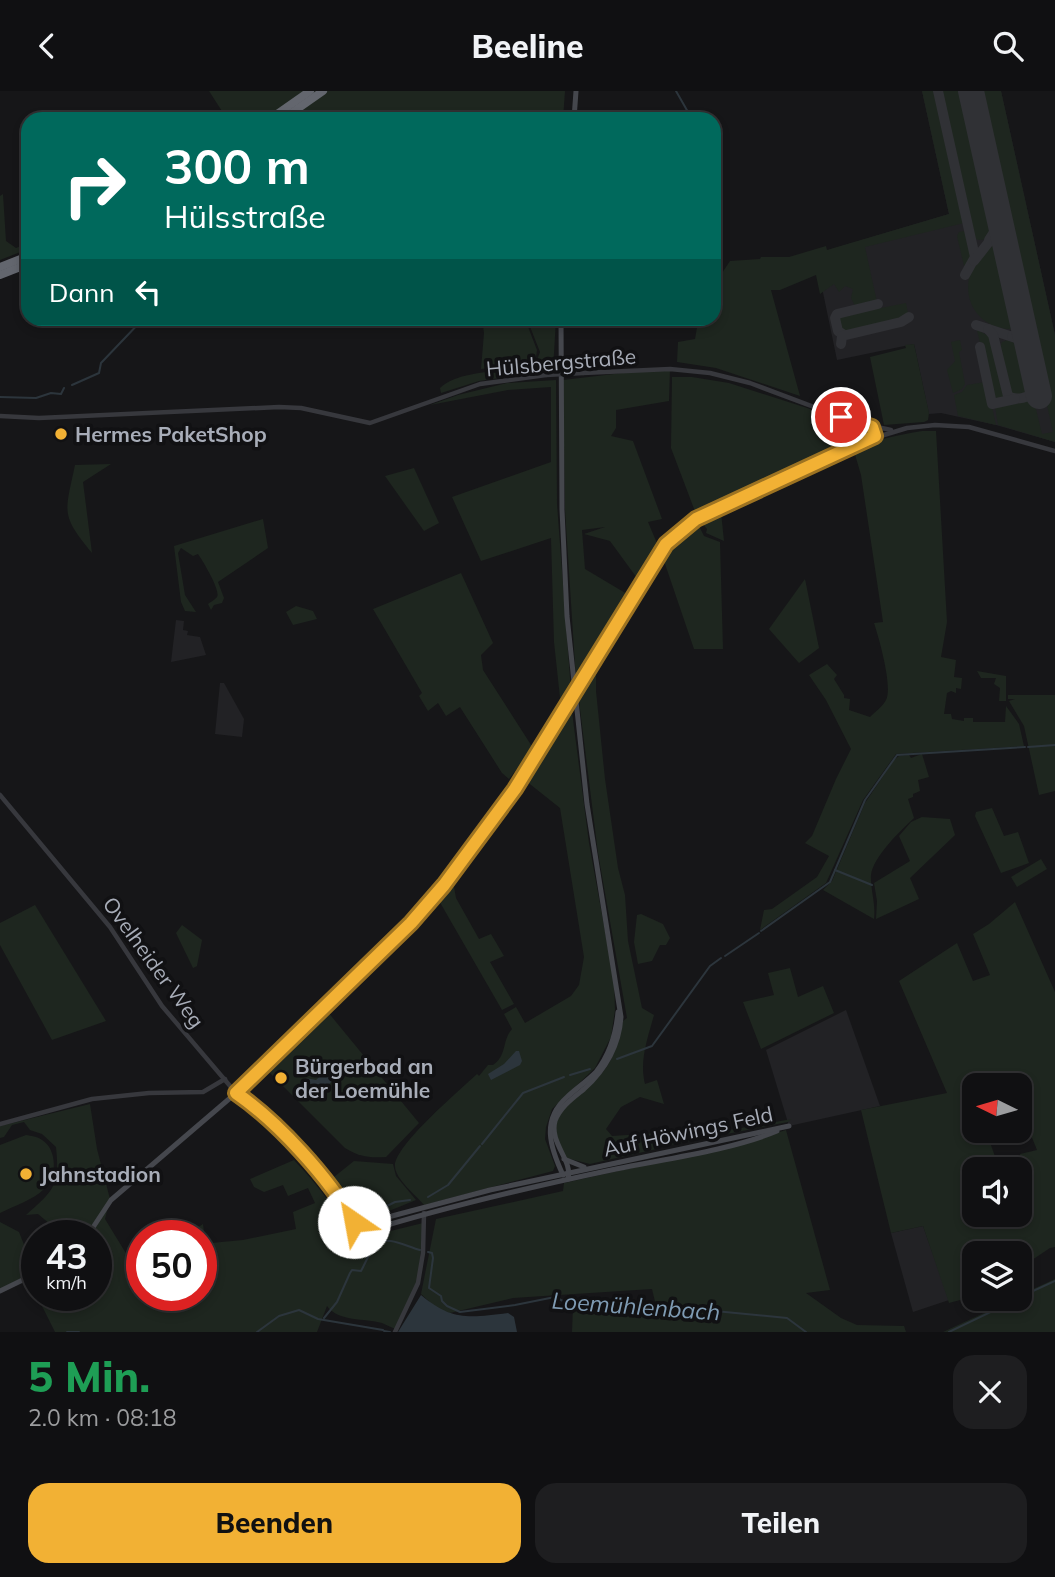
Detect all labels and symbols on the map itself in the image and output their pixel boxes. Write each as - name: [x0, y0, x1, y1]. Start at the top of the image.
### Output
- street label: Hülsbergstraße: [485, 342, 637, 382]
- pin: [811, 387, 871, 447]
- place label: Hermes PaketShop: [75, 421, 267, 447]
- marker: Hermes PaketShop: [53, 426, 69, 442]
- street label: Ovelheider Weg: [98, 891, 210, 1033]
- place label: Bürgerbad an der Loemühle: [295, 1053, 433, 1103]
- marker: Bürgerbad an der Loemühle: [273, 1070, 289, 1086]
- north arrow: [962, 1073, 1032, 1143]
- street label: Auf Höwings Feld: [601, 1100, 775, 1162]
- place label: Jahnstadion: [40, 1161, 161, 1187]
- marker: Jahnstadion: [18, 1166, 34, 1182]
- position arrow: [317, 1185, 391, 1259]
- speed limit sign: 50: [126, 1220, 217, 1311]
- water label: Loemühlenbach: [551, 1286, 721, 1326]

